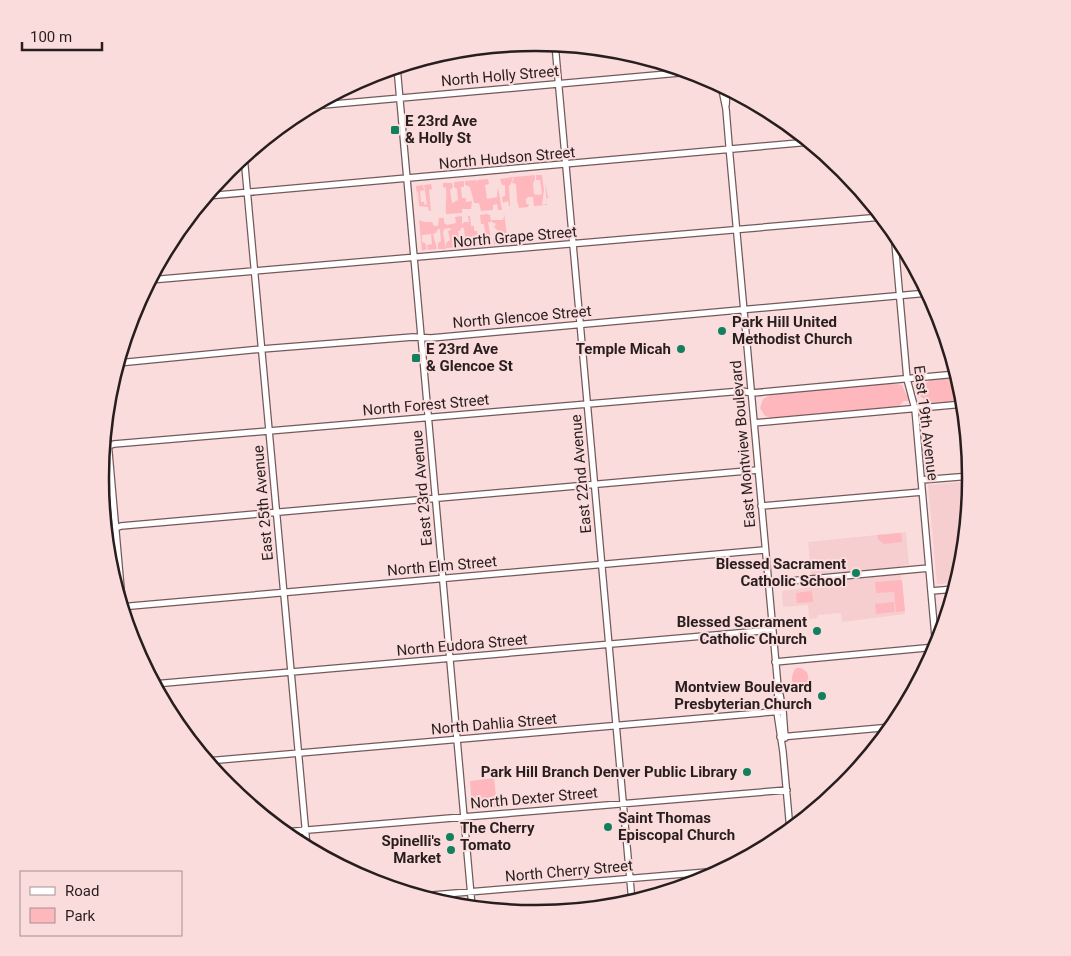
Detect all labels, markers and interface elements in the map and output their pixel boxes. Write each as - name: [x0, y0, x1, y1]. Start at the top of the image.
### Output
- scale bar: [22, 20, 102, 52]
- text: 100 m: [30, 28, 72, 46]
- street label: North Holly Street: [440, 62, 560, 90]
- place label: E 23rd Ave & Holly St: [405, 112, 477, 147]
- marker: E 23rd Ave & Holly St: [389, 124, 401, 136]
- street label: North Hudson Street: [438, 143, 576, 173]
- street label: North Grape Street: [452, 223, 578, 251]
- street label: North Glencoe Street: [452, 302, 592, 332]
- place label: Park Hill United Methodist Church: [732, 313, 852, 348]
- marker: Park Hill United Methodist Church: [716, 325, 728, 337]
- place label: E 23rd Ave & Glencoe St: [426, 340, 513, 375]
- place label: Temple Micah: [576, 340, 671, 358]
- marker: Temple Micah: [675, 343, 687, 355]
- marker: E 23rd Ave & Glencoe St: [410, 352, 422, 364]
- street label: East Montview Boulevard: [727, 359, 759, 529]
- street label: East 19th Avenue: [910, 364, 942, 482]
- street label: North Forest Street: [362, 390, 490, 420]
- street label: East 22nd Avenue: [567, 414, 595, 534]
- street label: East 23rd Avenue: [408, 429, 436, 547]
- street label: East 25th Avenue: [249, 444, 277, 561]
- street label: North Elm Street: [386, 552, 498, 580]
- place label: Blessed Sacrament Catholic School: [716, 555, 846, 590]
- marker: Blessed Sacrament Catholic School: [850, 567, 862, 579]
- place label: Blessed Sacrament Catholic Church: [677, 613, 807, 648]
- marker: Blessed Sacrament Catholic Church: [811, 625, 823, 637]
- street label: North Eudora Street: [396, 630, 528, 660]
- place label: Montview Boulevard Presbyterian Church: [674, 678, 812, 713]
- marker: Montview Boulevard Presbyterian Church: [816, 690, 828, 702]
- street label: North Dahlia Street: [430, 710, 558, 738]
- place label: Park Hill Branch Denver Public Library: [481, 763, 737, 781]
- marker: Park Hill Branch Denver Public Library: [741, 766, 753, 778]
- street label: North Dexter Street: [469, 783, 599, 813]
- place label: Saint Thomas Episcopal Church: [618, 809, 735, 844]
- place label: The Cherry Tomato: [460, 819, 535, 854]
- marker: Saint Thomas Episcopal Church: [602, 821, 614, 833]
- marker: The Cherry Tomato: [444, 831, 456, 843]
- place label: Spinelli's Market: [381, 832, 441, 867]
- marker: Spinelli's Market: [445, 844, 457, 856]
- street label: North Cherry Street: [504, 856, 634, 886]
- legend: [20, 871, 182, 936]
- text: Road: [65, 882, 99, 900]
- text: Park: [65, 907, 96, 925]

